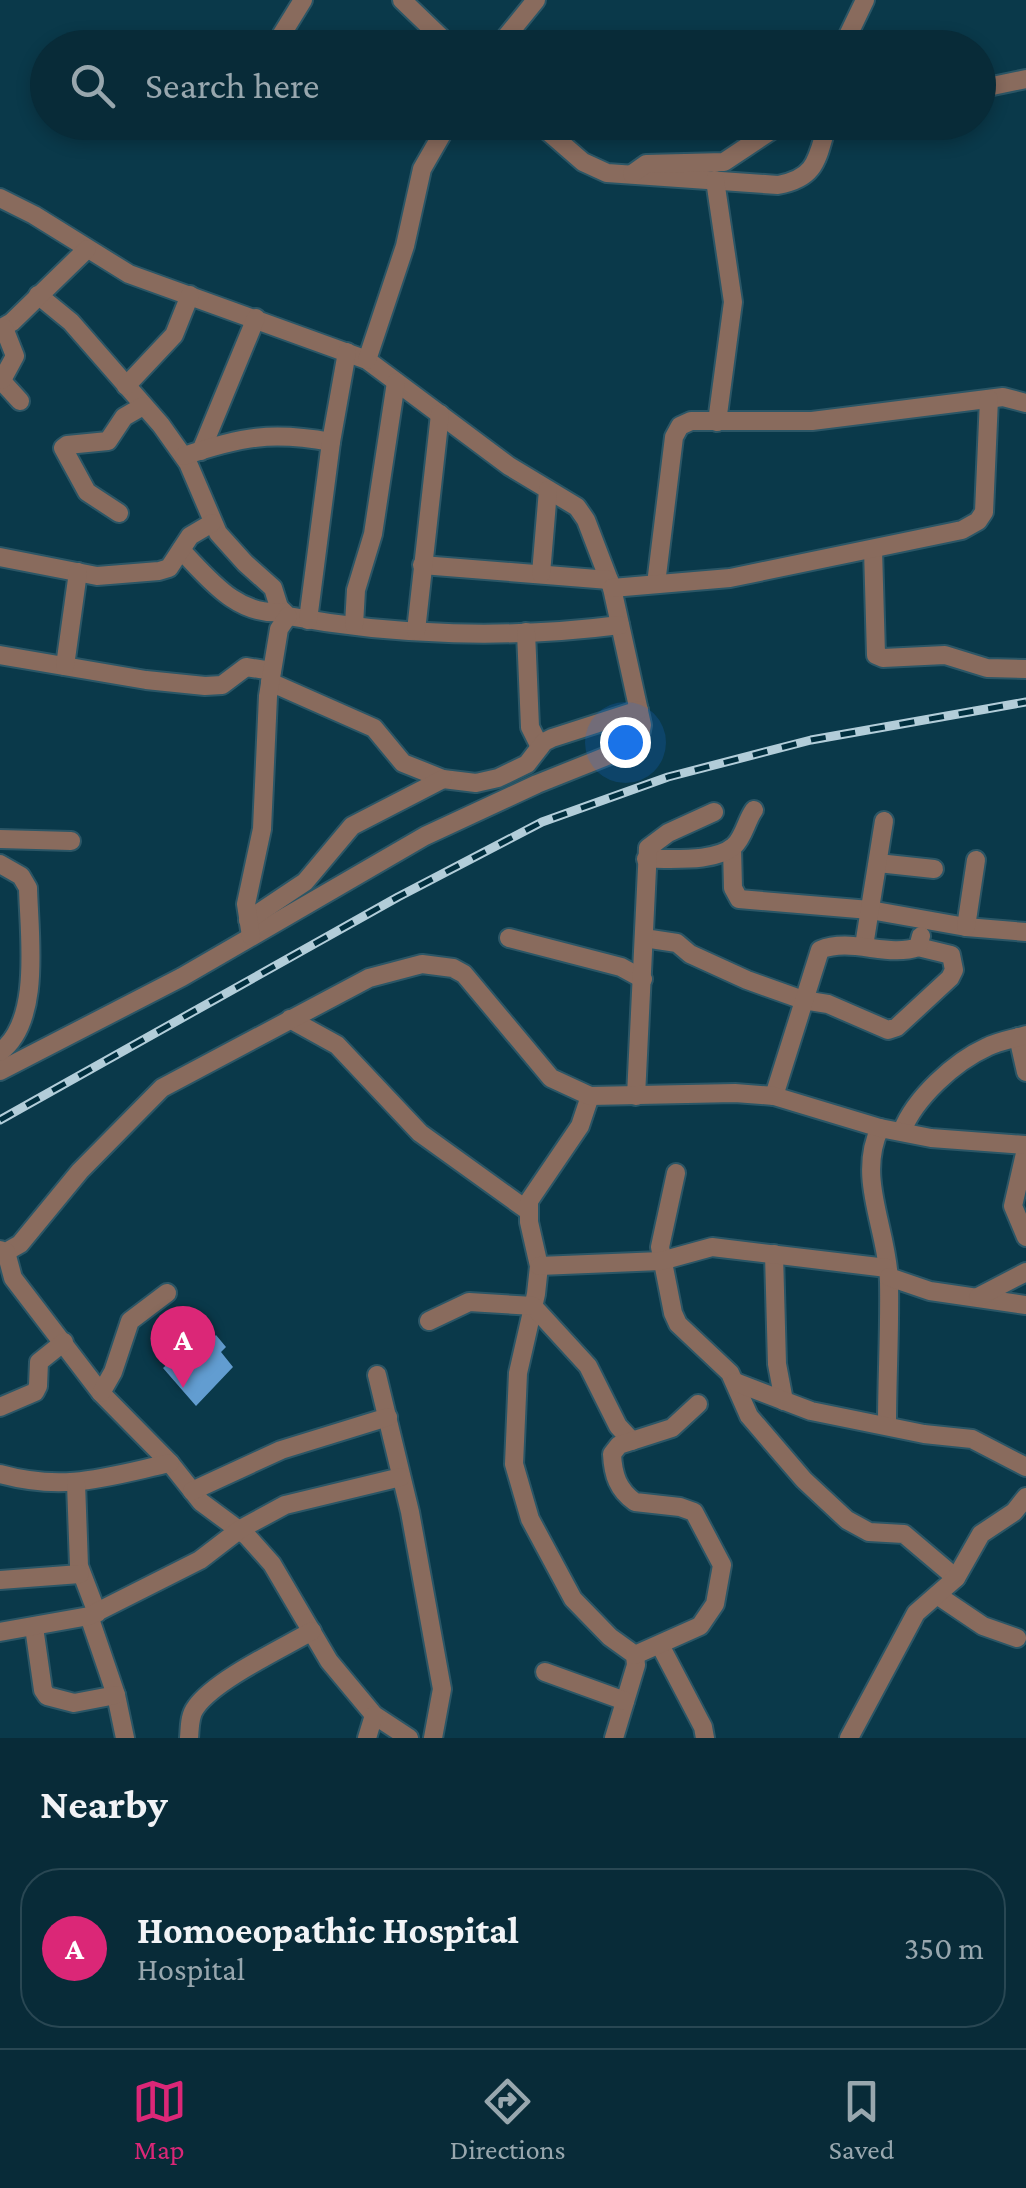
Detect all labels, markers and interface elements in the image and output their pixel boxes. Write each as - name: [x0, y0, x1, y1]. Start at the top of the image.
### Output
- search box: [30, 30, 996, 140]
- icon: search: [65, 58, 120, 113]
- text: Search here: [145, 64, 319, 106]
- your location: [600, 717, 651, 768]
- pin: A: [150, 1306, 216, 1388]
- text: Nearby: [40, 1780, 168, 1827]
- text: Homoeopathic Hospital: [137, 1909, 519, 1951]
- text: A: [65, 1930, 84, 1966]
- text: 350 m: [904, 1930, 984, 1966]
- text: Hospital: [137, 1951, 245, 1987]
- tab: Map: [132, 2074, 187, 2165]
- tab: Directions: [450, 2074, 566, 2165]
- tab: Saved: [829, 2074, 894, 2165]

